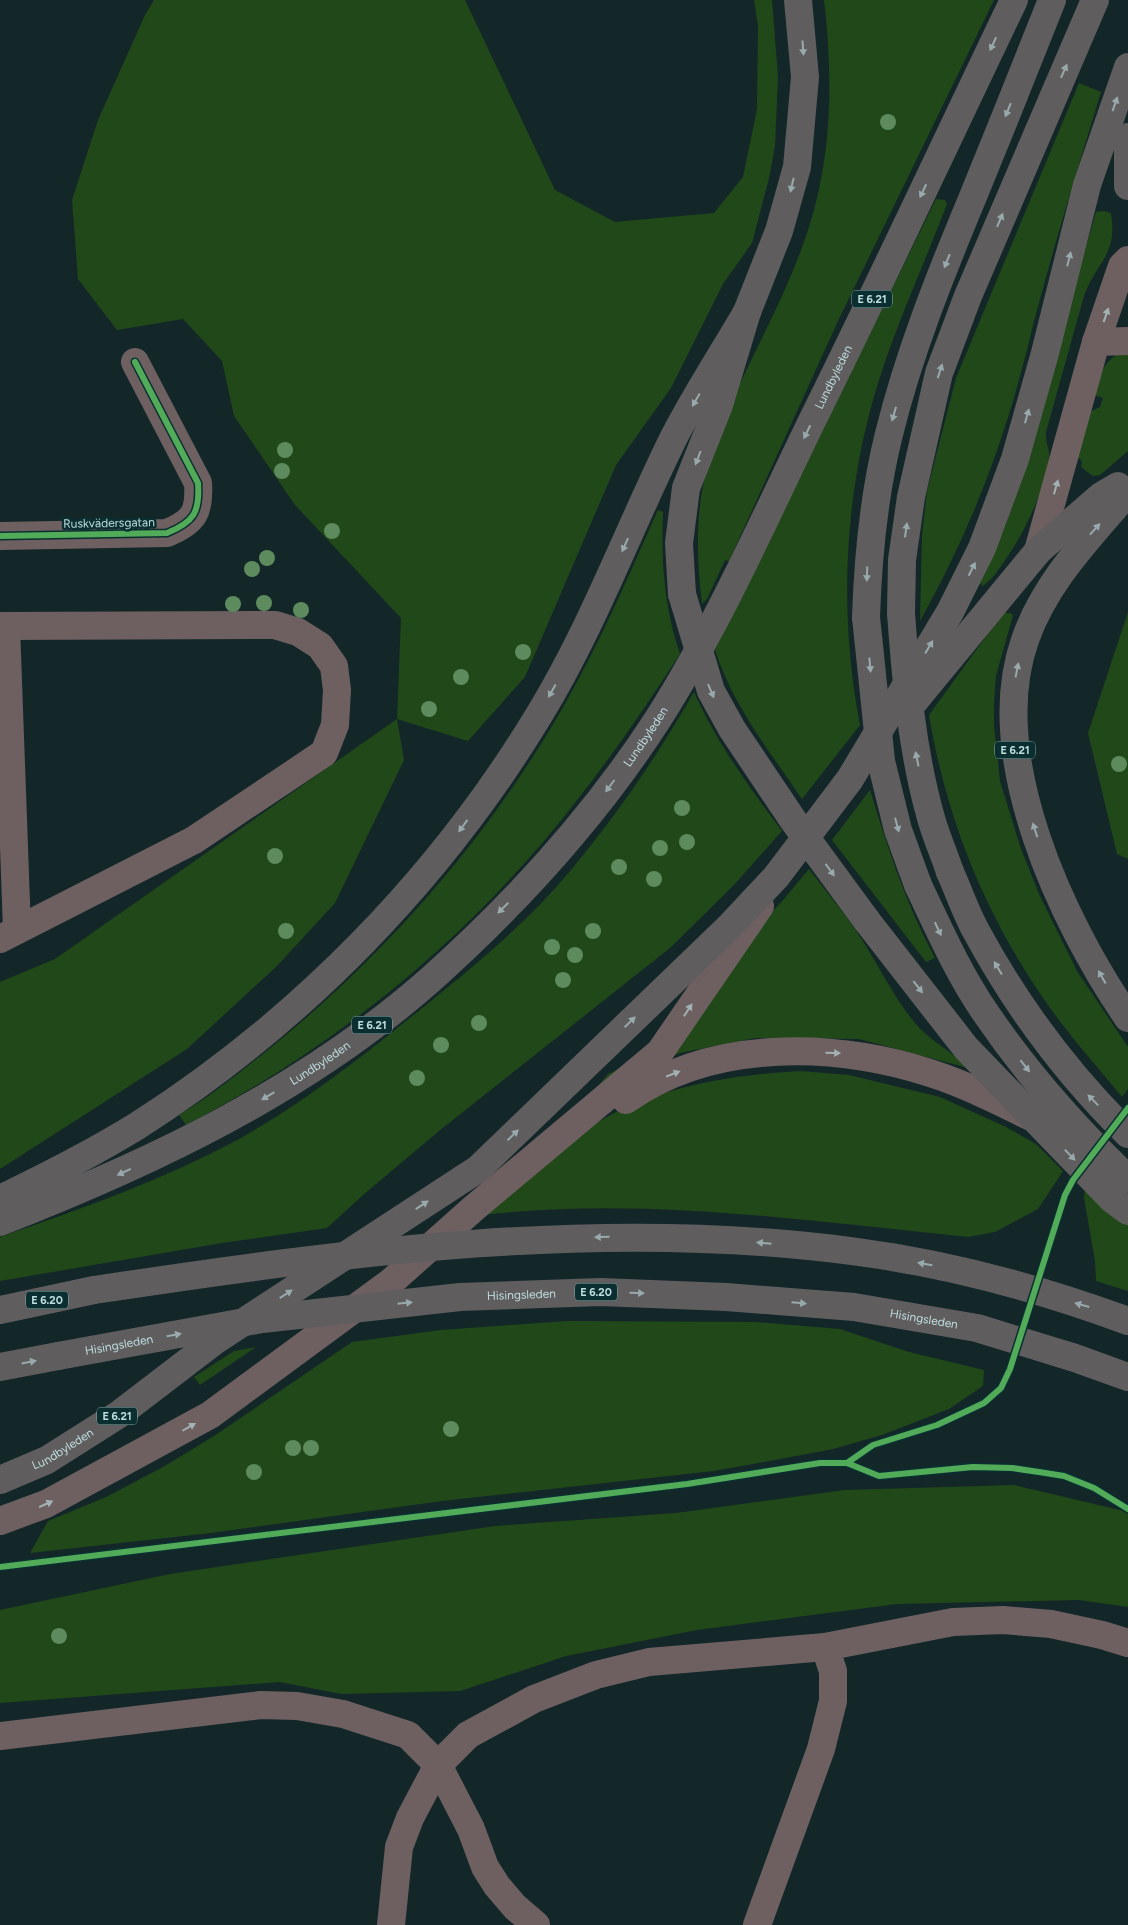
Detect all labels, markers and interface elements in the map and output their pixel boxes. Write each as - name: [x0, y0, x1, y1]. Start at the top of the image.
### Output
- one-way arrow: [989, 37, 997, 51]
- one-way arrow: [800, 41, 808, 57]
- one-way arrow: [1061, 64, 1069, 78]
- one-way arrow: [1112, 96, 1119, 111]
- one-way arrow: [1004, 103, 1012, 118]
- one-way arrow: [788, 177, 796, 193]
- one-way arrow: [919, 184, 927, 198]
- one-way arrow: [996, 212, 1004, 227]
- one-way arrow: [1065, 252, 1073, 267]
- one-way arrow: [942, 254, 950, 268]
- road number: E 6.21: [852, 290, 892, 308]
- one-way arrow: [1103, 307, 1110, 322]
- street label: Lundbyleden: [812, 343, 855, 411]
- one-way arrow: [936, 363, 944, 378]
- one-way arrow: [692, 393, 701, 406]
- one-way arrow: [890, 407, 898, 422]
- one-way arrow: [1024, 409, 1032, 424]
- one-way arrow: [803, 425, 811, 439]
- one-way arrow: [694, 451, 702, 466]
- one-way arrow: [1052, 480, 1060, 495]
- street label: Ruskvädersgatan: [63, 515, 155, 531]
- one-way arrow: [902, 521, 910, 537]
- one-way arrow: [1089, 523, 1100, 536]
- one-way arrow: [620, 538, 628, 552]
- one-way arrow: [968, 561, 976, 576]
- one-way arrow: [863, 566, 871, 582]
- one-way arrow: [924, 641, 933, 654]
- one-way arrow: [866, 658, 874, 674]
- one-way arrow: [1013, 662, 1021, 678]
- one-way arrow: [548, 684, 557, 697]
- one-way arrow: [708, 684, 716, 698]
- street label: Lundbyleden: [621, 704, 671, 769]
- road number: E 6.21: [995, 742, 1035, 758]
- one-way arrow: [913, 751, 921, 766]
- one-way arrow: [605, 779, 615, 793]
- one-way arrow: [894, 818, 902, 833]
- one-way arrow: [458, 819, 468, 833]
- one-way arrow: [1030, 822, 1038, 837]
- one-way arrow: [824, 863, 835, 876]
- one-way arrow: [498, 902, 510, 914]
- one-way arrow: [935, 922, 943, 936]
- one-way arrow: [994, 962, 1003, 975]
- one-way arrow: [1098, 970, 1106, 985]
- one-way arrow: [913, 980, 924, 993]
- one-way arrow: [683, 1003, 693, 1017]
- road number: E 6.21: [352, 1016, 392, 1034]
- one-way arrow: [624, 1016, 636, 1028]
- street label: Lundbyleden: [287, 1038, 353, 1088]
- one-way arrow: [825, 1050, 841, 1058]
- one-way arrow: [1019, 1059, 1030, 1072]
- one-way arrow: [666, 1070, 681, 1078]
- one-way arrow: [261, 1092, 274, 1101]
- one-way arrow: [1088, 1094, 1100, 1106]
- one-way arrow: [507, 1129, 519, 1141]
- one-way arrow: [1064, 1149, 1076, 1161]
- one-way arrow: [117, 1168, 131, 1176]
- one-way arrow: [416, 1200, 429, 1210]
- one-way arrow: [593, 1234, 609, 1242]
- one-way arrow: [756, 1239, 772, 1247]
- one-way arrow: [916, 1259, 932, 1267]
- road number: E 6.20: [575, 1284, 617, 1300]
- street label: Hisingsleden: [487, 1287, 556, 1303]
- one-way arrow: [280, 1289, 293, 1299]
- one-way arrow: [629, 1290, 645, 1298]
- road number: E 6.20: [26, 1292, 68, 1308]
- one-way arrow: [397, 1299, 413, 1307]
- one-way arrow: [791, 1299, 807, 1307]
- one-way arrow: [1074, 1300, 1089, 1308]
- street label: Hisingsleden: [889, 1306, 959, 1332]
- one-way arrow: [167, 1330, 183, 1338]
- street label: Hisingsleden: [84, 1332, 155, 1358]
- one-way arrow: [21, 1357, 37, 1365]
- road number: E 6.21: [97, 1408, 137, 1424]
- one-way arrow: [182, 1423, 196, 1432]
- street label: Lundbyleden: [30, 1425, 96, 1473]
- one-way arrow: [39, 1499, 53, 1507]

